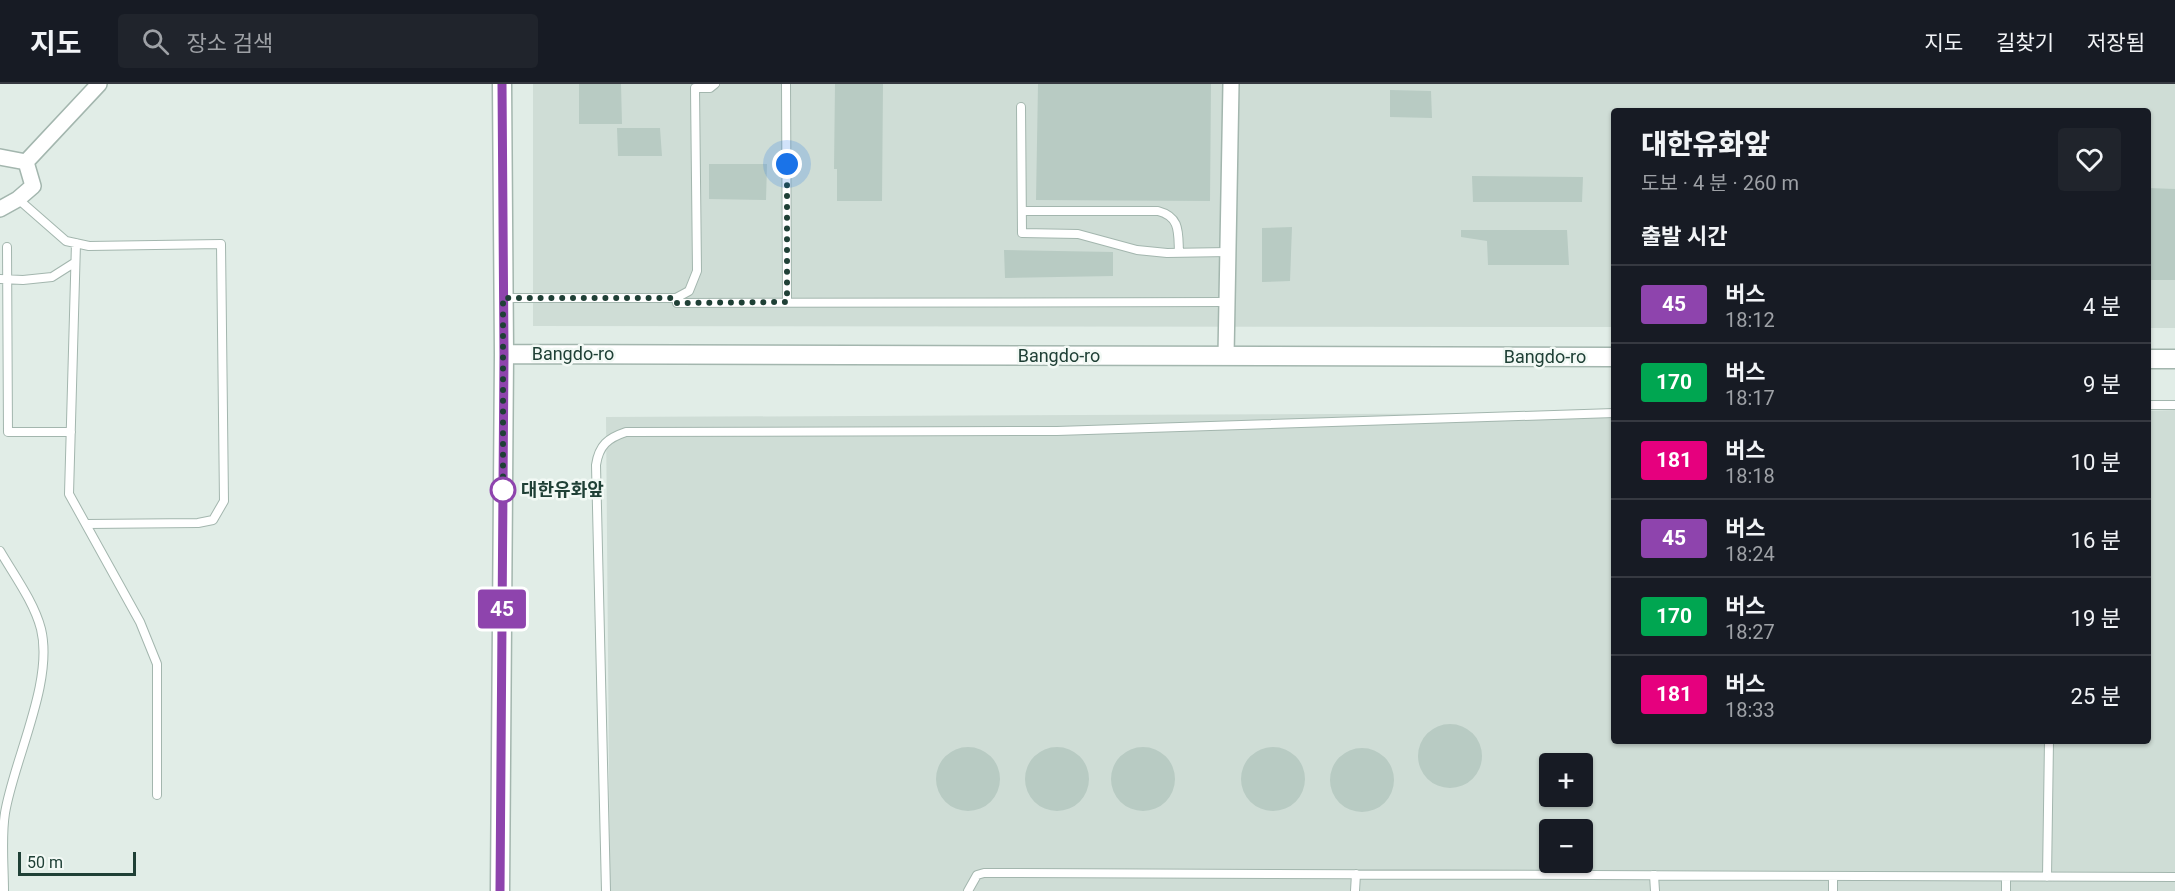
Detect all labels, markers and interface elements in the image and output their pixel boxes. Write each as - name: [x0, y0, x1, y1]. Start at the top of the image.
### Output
- search box: [118, 14, 538, 68]
- icon: search: [139, 25, 172, 58]
- text: 지도: [30, 27, 82, 60]
- text: 장소 검색: [187, 31, 273, 56]
- text: 지도: [1924, 31, 1963, 55]
- text: 길찾기: [1996, 31, 2054, 55]
- text: 저장됨: [2087, 31, 2145, 55]
- text: 대한유화앞: [1641, 128, 1770, 161]
- button: heart: [2058, 128, 2121, 191]
- your location: [772, 149, 802, 179]
- text: 도보 · 4 분 · 260 m: [1641, 171, 1799, 195]
- text: 출발 시간: [1641, 224, 1727, 249]
- text: 버스: [1725, 282, 1765, 307]
- text: 45: [1662, 292, 1686, 316]
- text: 4 분: [2083, 294, 2121, 319]
- text: 18:12: [1725, 308, 1775, 332]
- street label: Bangdo-ro: [532, 343, 614, 364]
- street label: Bangdo-ro: [1018, 345, 1100, 366]
- street label: Bangdo-ro: [1504, 346, 1586, 367]
- text: 버스: [1725, 360, 1765, 385]
- text: 170: [1656, 370, 1692, 394]
- text: 9 분: [2083, 372, 2121, 397]
- text: 18:17: [1725, 386, 1775, 410]
- text: 버스: [1725, 438, 1765, 463]
- text: 181: [1656, 448, 1692, 472]
- text: 10 분: [2071, 450, 2121, 475]
- text: 18:18: [1725, 464, 1775, 488]
- marker: 대한유화앞: [490, 477, 516, 503]
- place label: 대한유화앞: [521, 479, 604, 500]
- text: 버스: [1725, 516, 1765, 541]
- text: 45: [1662, 526, 1686, 550]
- text: 16 분: [2071, 528, 2121, 553]
- text: 18:24: [1725, 542, 1775, 566]
- line badge: 45: [475, 590, 529, 628]
- text: 버스: [1725, 594, 1765, 619]
- text: 45: [490, 597, 514, 621]
- text: 170: [1656, 604, 1692, 628]
- text: 19 분: [2071, 606, 2121, 631]
- text: 18:27: [1725, 620, 1775, 644]
- text: 버스: [1725, 672, 1765, 697]
- text: 181: [1656, 682, 1692, 706]
- text: 25 분: [2071, 684, 2121, 709]
- text: 18:33: [1725, 698, 1775, 722]
- map controls: [1539, 753, 1593, 873]
- button: +: [1539, 753, 1593, 807]
- button: −: [1539, 819, 1593, 873]
- scale bar: [18, 849, 136, 876]
- text: 50 m: [27, 853, 63, 872]

